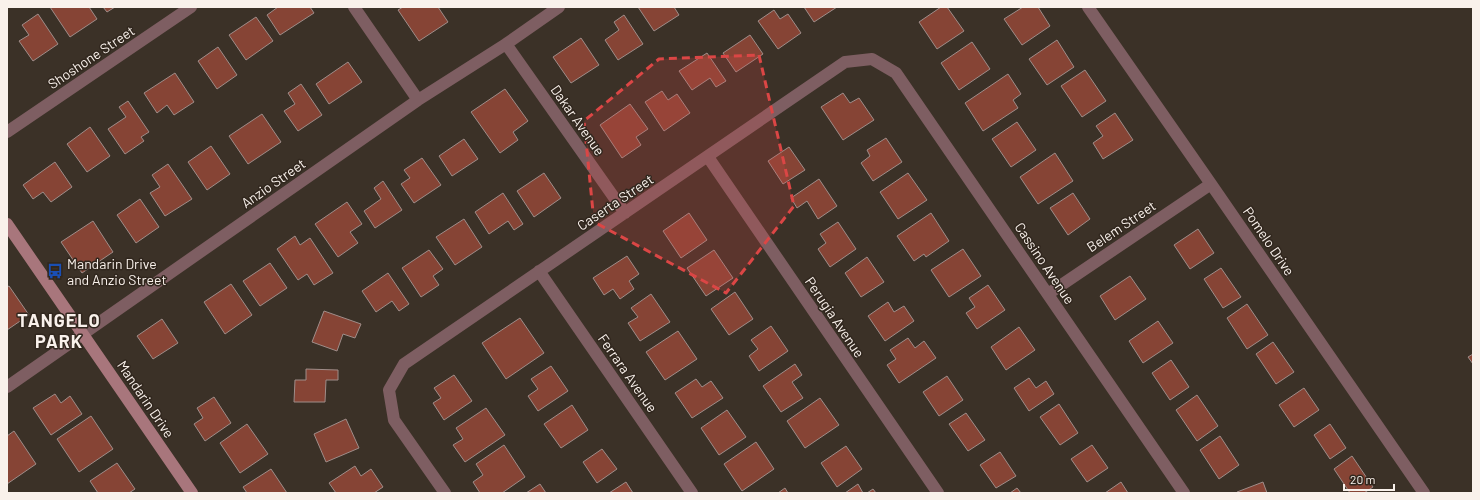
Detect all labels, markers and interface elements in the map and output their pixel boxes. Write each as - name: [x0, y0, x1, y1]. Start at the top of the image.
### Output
- street label: Shoshone Street: [44, 22, 138, 92]
- street label: Dakar Avenue: [547, 81, 609, 159]
- street label: Anzio Street: [238, 155, 308, 211]
- street label: Caserta Street: [574, 170, 656, 234]
- street label: Belem Street: [1083, 197, 1159, 255]
- street label: Pomelo Drive: [1240, 203, 1298, 279]
- street label: Cassino Avenue: [1011, 219, 1079, 307]
- place label: Mandarin Drive and Anzio Street: [67, 255, 167, 288]
- bus stop icon: Mandarin Drive and Anzio Street: [46, 262, 64, 280]
- street label: Perugia Avenue: [802, 273, 868, 361]
- district label: TANGELO PARK: [17, 309, 101, 352]
- street label: Ferrara Avenue: [595, 331, 661, 415]
- street label: Mandarin Drive: [114, 357, 178, 441]
- scale bar: [1344, 466, 1394, 492]
- text: 20 m: [1350, 472, 1376, 486]

